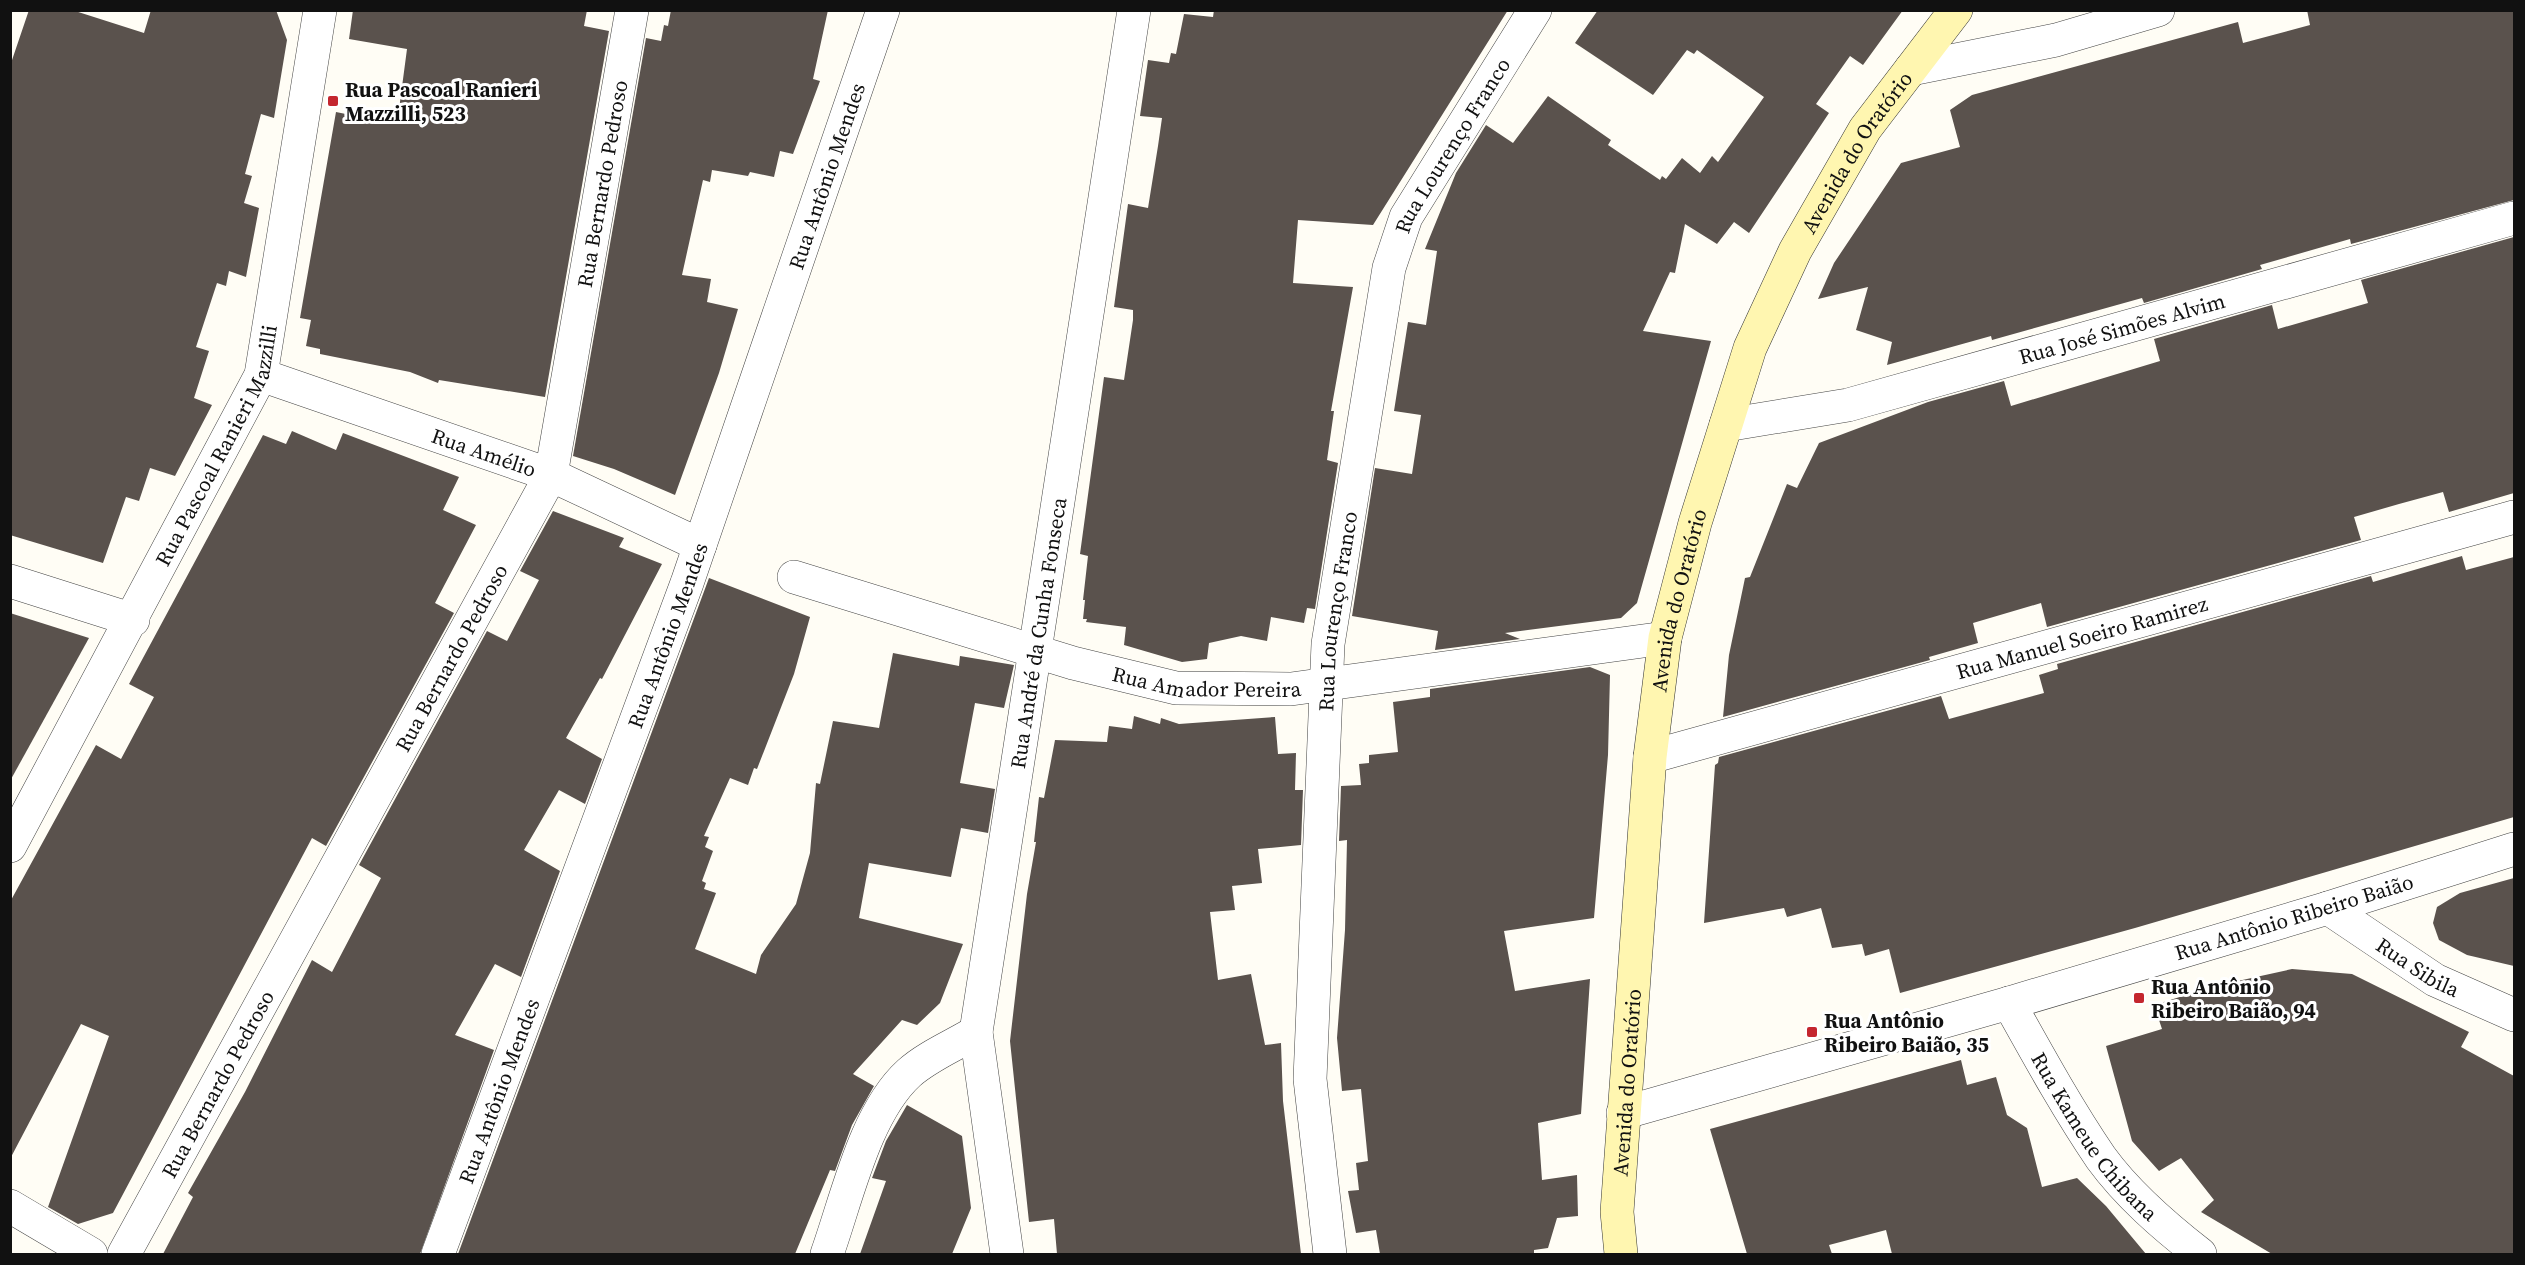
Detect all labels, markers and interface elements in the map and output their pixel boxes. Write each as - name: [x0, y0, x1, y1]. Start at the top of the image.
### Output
- street label: Rua Lourenço Franco: [1387, 52, 1517, 237]
- street label: Avenida do Oratório: [1794, 65, 1919, 239]
- place label: Rua Pascoal Ranieri Mazzilli, 523: [345, 75, 538, 128]
- street label: Rua Bernardo Pedroso: [569, 78, 634, 290]
- street label: Rua Antônio Mendes: [781, 79, 872, 273]
- marker: Rua Pascoal Ranieri Mazzilli, 523: [326, 94, 340, 108]
- street label: Rua José Simões Alvim: [2015, 285, 2228, 371]
- street label: Rua Pascoal Ranieri Mazzilli: [148, 323, 283, 571]
- street label: Rua Amélio: [428, 421, 540, 483]
- street label: Rua André da Cunha Fonseca: [1002, 495, 1073, 771]
- street label: Avenida do Oratório: [1644, 505, 1713, 693]
- street label: Rua Lourenço Franco: [1311, 509, 1364, 712]
- street label: Rua Antônio Mendes: [620, 539, 714, 732]
- street label: Rua Bernardo Pedroso: [388, 559, 514, 757]
- street label: Rua Manuel Soeiro Ramirez: [1953, 588, 2211, 686]
- street label: Rua Amador Pereira: [1110, 659, 1303, 704]
- street label: Rua Antônio Ribeiro Baião: [2171, 867, 2417, 967]
- street label: Rua Sibila: [2371, 930, 2465, 1004]
- place label: Rua Antônio Ribeiro Baião, 94: [2151, 972, 2316, 1025]
- street label: Rua Bernardo Pedroso: [154, 985, 280, 1183]
- street label: Avenida do Oratório: [1605, 988, 1648, 1177]
- marker: Rua Antônio Ribeiro Baião, 94: [2132, 991, 2146, 1005]
- street label: Rua Antônio Mendes: [451, 994, 546, 1188]
- place label: Rua Antônio Ribeiro Baião, 35: [1824, 1006, 1989, 1059]
- marker: Rua Antônio Ribeiro Baião, 35: [1805, 1025, 1819, 1039]
- street label: Rua Kameue Chibana: [2025, 1047, 2165, 1227]

